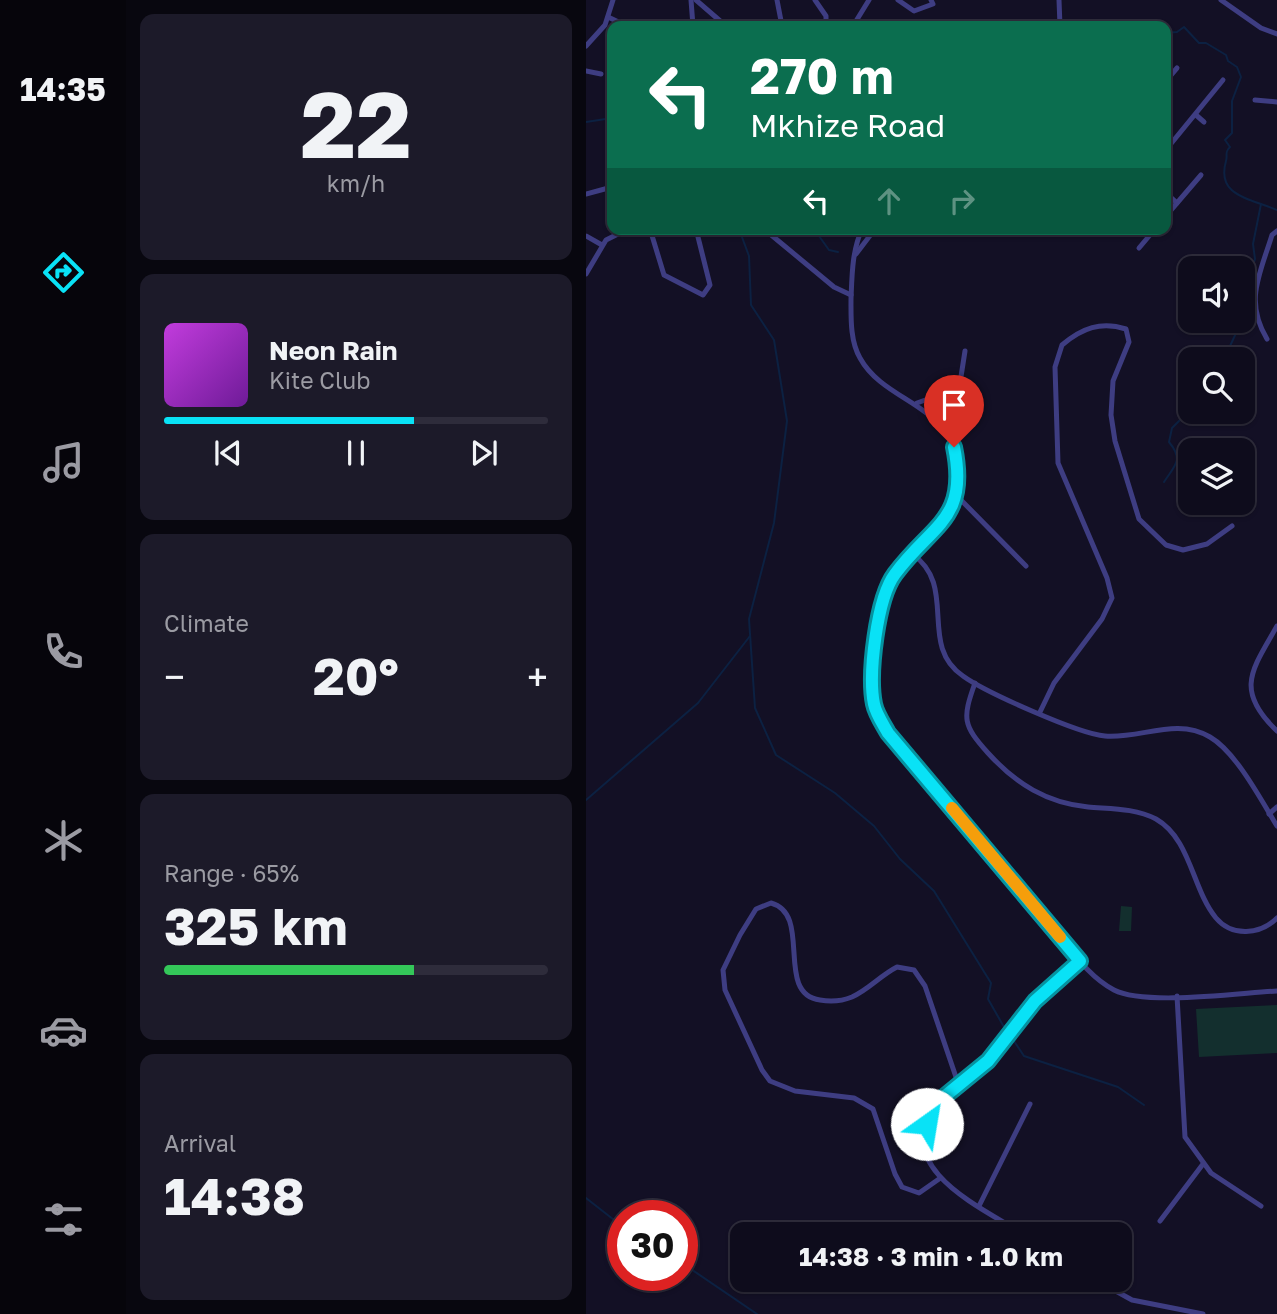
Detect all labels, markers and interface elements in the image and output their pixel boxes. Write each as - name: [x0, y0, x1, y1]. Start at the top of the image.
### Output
- text: 270 m: [750, 46, 894, 105]
- icon: left: [635, 49, 726, 140]
- text: 22: [300, 69, 412, 178]
- text: 14:35: [20, 70, 106, 108]
- text: Mkhize Road: [750, 106, 945, 144]
- text: km/h: [327, 169, 385, 197]
- icon: left: [797, 182, 835, 220]
- icon: ahead: [870, 182, 908, 220]
- icon: right: [943, 182, 981, 220]
- icon: directions: [39, 248, 88, 297]
- map controls: [1178, 256, 1255, 515]
- button: sound: [1178, 256, 1255, 333]
- text: Neon Rain: [269, 335, 398, 366]
- button: search: [1178, 347, 1255, 424]
- text: Kite Club: [269, 366, 370, 394]
- pin: [924, 375, 984, 447]
- icon: arrive: [935, 386, 973, 424]
- icon: previous: [209, 434, 247, 472]
- icon: pause: [337, 434, 375, 472]
- icon: next: [465, 434, 503, 472]
- icon: music: [39, 438, 88, 487]
- button: layers: [1178, 438, 1255, 515]
- text: Climate: [164, 609, 249, 637]
- icon: phone: [39, 627, 88, 676]
- text: 20°: [313, 644, 399, 706]
- text: −: [164, 654, 185, 699]
- text: +: [527, 654, 548, 699]
- icon: climate: [39, 816, 88, 865]
- text: Range · 65%: [164, 859, 299, 887]
- text: 325 km: [164, 894, 348, 956]
- icon: car: [39, 1006, 88, 1055]
- position arrow: [890, 1087, 964, 1161]
- text: Arrival: [164, 1129, 236, 1157]
- text: 14:38: [164, 1164, 305, 1226]
- icon: filters: [39, 1195, 88, 1244]
- speed limit sign: 30: [607, 1200, 698, 1291]
- text: 14:38 · 3 min · 1.0 km: [799, 1241, 1063, 1272]

